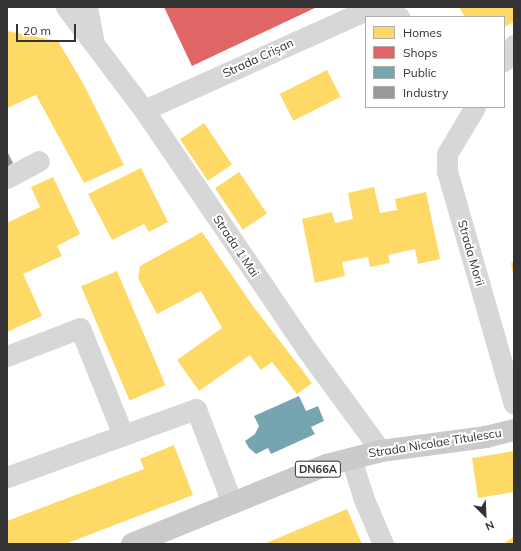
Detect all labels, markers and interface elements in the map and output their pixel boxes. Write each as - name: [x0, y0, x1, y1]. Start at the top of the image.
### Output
- scale bar: [18, 16, 78, 42]
- legend: [365, 16, 505, 108]
- text: 20 m: [23, 23, 51, 38]
- text: Homes: [403, 25, 442, 40]
- street label: Strada Crișan: [220, 35, 296, 81]
- text: Shops: [403, 45, 438, 60]
- text: Public: [403, 65, 437, 80]
- text: Industry: [403, 85, 448, 100]
- street label: Strada 1 Mai: [210, 212, 262, 280]
- street label: Strada Morii: [455, 218, 487, 288]
- street label: Strada Nicolae Titulescu: [368, 425, 502, 461]
- road number: DN66A: [294, 460, 342, 478]
- north arrow: [465, 495, 505, 535]
- text: N: [483, 518, 497, 534]

